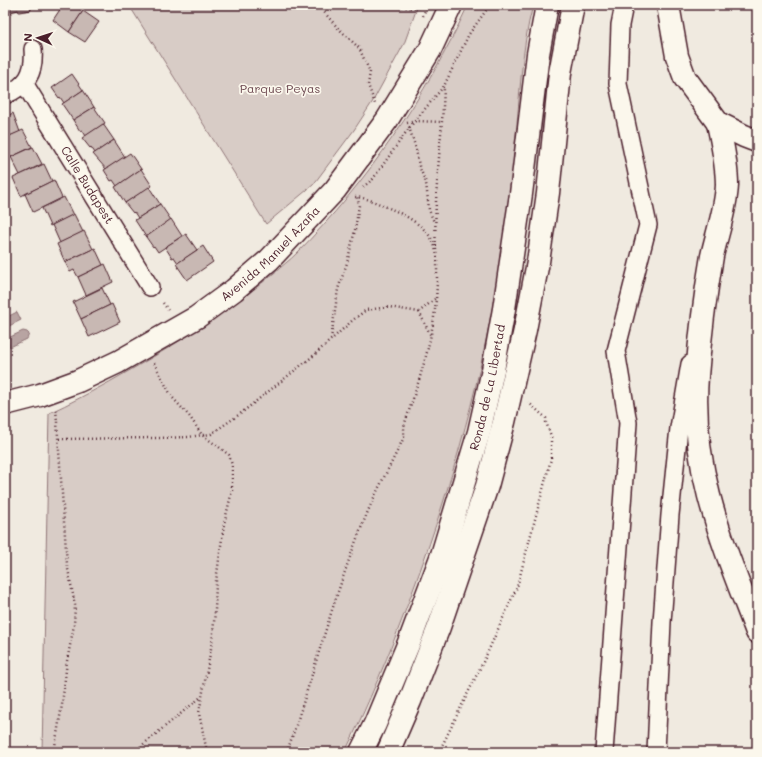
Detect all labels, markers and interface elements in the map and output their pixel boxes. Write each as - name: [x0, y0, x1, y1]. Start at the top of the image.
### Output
- north arrow: [18, 18, 58, 58]
- text: N: [20, 33, 35, 42]
- park label: Parque Peyas: [240, 80, 321, 96]
- street label: Calle Budapest: [58, 143, 118, 226]
- street label: Avenida Manuel Azaña: [217, 202, 323, 304]
- street label: Ronda de La Libertad: [465, 323, 508, 452]

